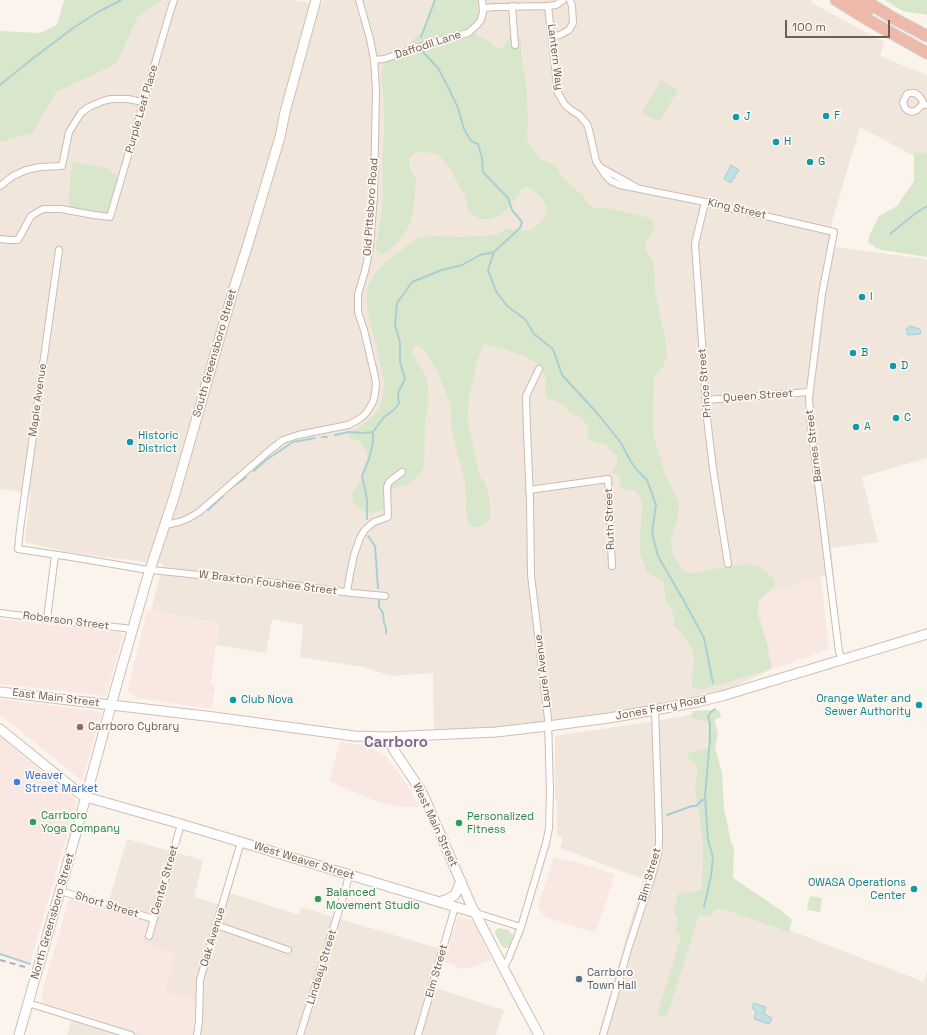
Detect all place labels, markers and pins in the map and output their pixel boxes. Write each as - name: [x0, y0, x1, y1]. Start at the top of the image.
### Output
- place label: F: [834, 109, 840, 123]
- place label: J: [744, 110, 751, 124]
- marker: F: [821, 111, 831, 121]
- marker: J: [731, 112, 741, 122]
- place label: H: [784, 135, 791, 149]
- marker: H: [771, 137, 781, 147]
- place label: G: [818, 155, 825, 169]
- marker: G: [805, 157, 815, 167]
- place label: I: [870, 290, 873, 304]
- marker: I: [857, 292, 867, 302]
- place label: B: [861, 346, 868, 360]
- marker: B: [848, 348, 858, 358]
- place label: D: [901, 359, 908, 373]
- marker: D: [888, 361, 898, 371]
- place label: C: [904, 411, 911, 425]
- marker: C: [891, 413, 901, 423]
- place label: A: [864, 420, 871, 434]
- marker: A: [851, 422, 861, 432]
- place label: Historic District: [138, 429, 179, 455]
- marker: Historic District: [125, 437, 135, 447]
- place label: Orange Water and Sewer Authority: [816, 692, 911, 718]
- place label: Club Nova: [241, 693, 293, 707]
- marker: Club Nova: [228, 695, 238, 705]
- marker: Orange Water and Sewer Authority: [914, 700, 924, 710]
- place label: Carrboro Cybrary: [88, 720, 179, 734]
- marker: Carrboro Cybrary: [75, 722, 85, 732]
- place label: Weaver Street Market: [25, 769, 98, 795]
- marker: Weaver Street Market: [12, 777, 22, 787]
- place label: Carrboro Yoga Company: [41, 809, 120, 835]
- place label: Personalized Fitness: [467, 810, 534, 836]
- marker: Carrboro Yoga Company: [28, 817, 38, 827]
- marker: Personalized Fitness: [454, 818, 464, 828]
- place label: OWASA Operations Center: [808, 876, 906, 902]
- marker: OWASA Operations Center: [909, 884, 919, 894]
- place label: Balanced Movement Studio: [326, 886, 420, 912]
- marker: Balanced Movement Studio: [313, 894, 323, 904]
- place label: Carrboro Town Hall: [587, 966, 636, 992]
- marker: Carrboro Town Hall: [574, 974, 584, 984]

